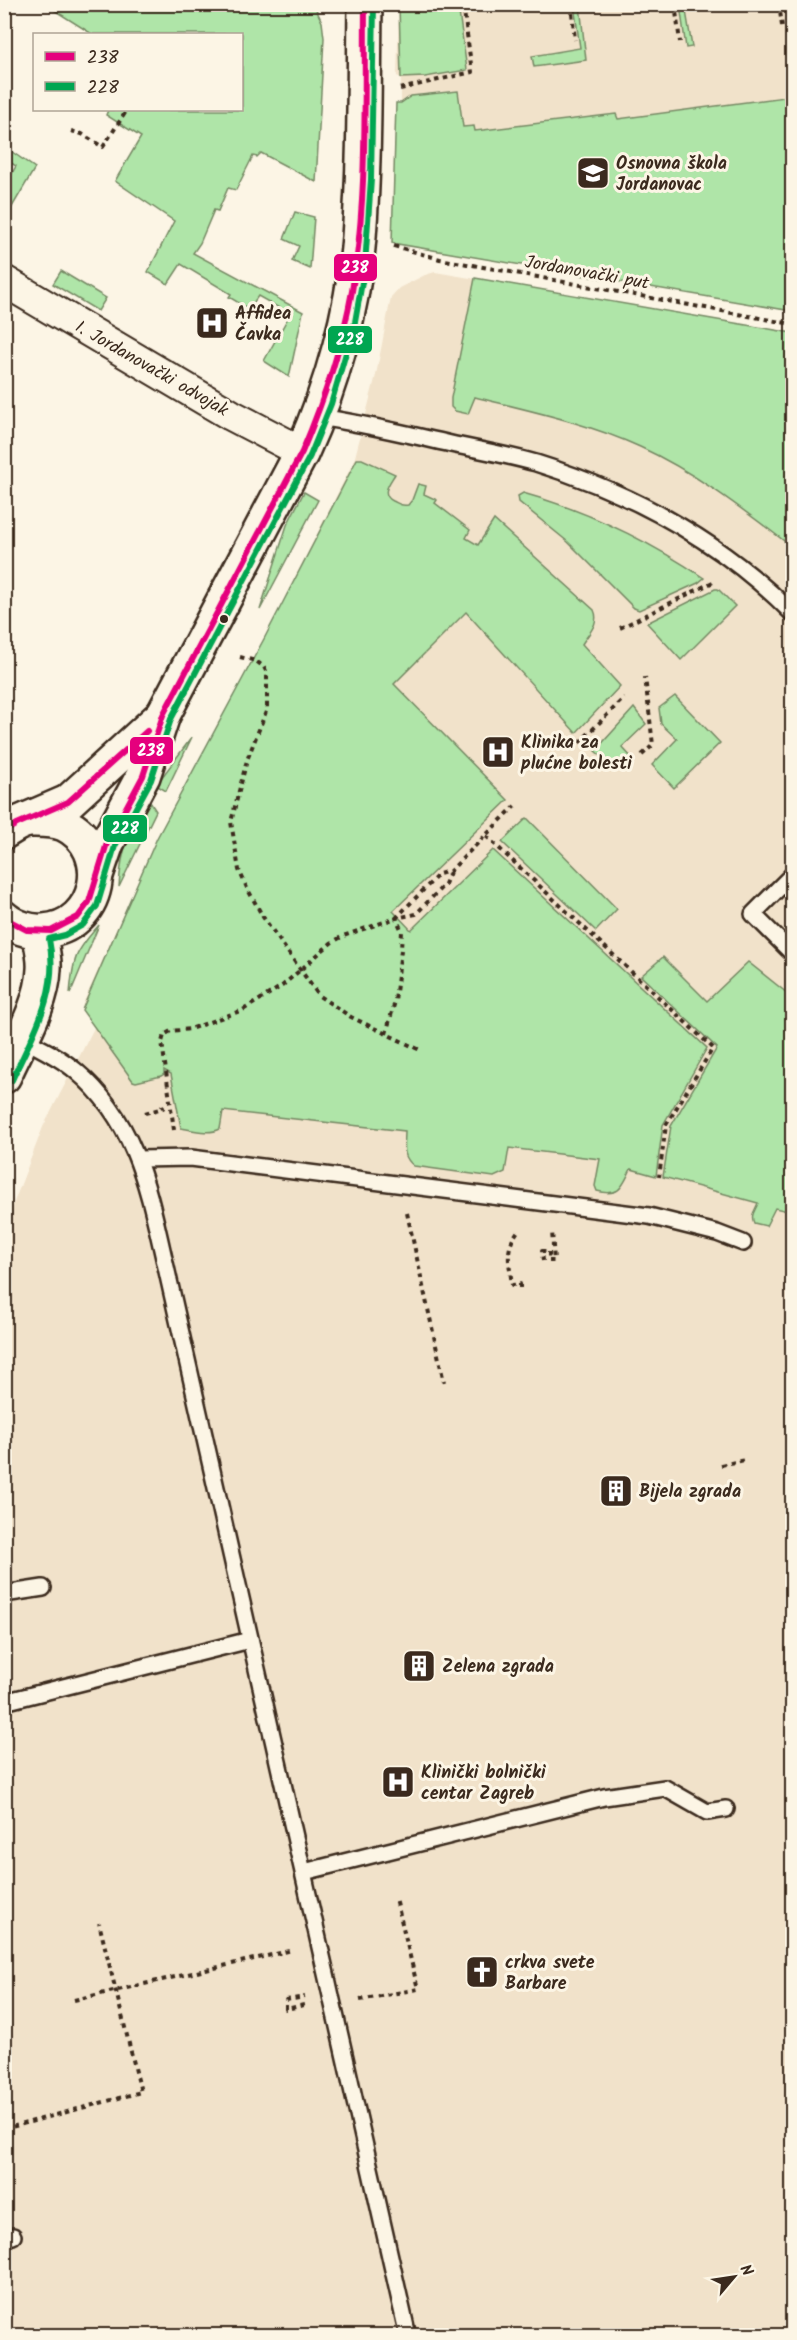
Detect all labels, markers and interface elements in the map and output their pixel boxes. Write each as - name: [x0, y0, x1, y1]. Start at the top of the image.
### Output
- legend: [33, 33, 243, 111]
- text: 238: [87, 44, 119, 73]
- text: 228: [87, 74, 119, 103]
- place label: Osnovna škola Jordanovac: [616, 150, 727, 200]
- school or university icon: Osnovna škola Jordanovac: [575, 155, 611, 191]
- street label: Jordanovački put: [522, 248, 652, 299]
- line badge: 238: [333, 253, 378, 282]
- text: 238: [341, 256, 369, 281]
- place label: Affidea Čavka: [235, 300, 291, 350]
- hospital icon: Affidea Čavka: [194, 305, 230, 341]
- street label: I. Jordanovački odvojak: [69, 313, 234, 425]
- line badge: 228: [327, 325, 373, 354]
- text: 228: [336, 328, 365, 353]
- unlabelled marker: [218, 613, 230, 625]
- place label: Klinika za plućne bolesti: [520, 729, 632, 779]
- hospital icon: Klinika za plućne bolesti: [480, 734, 516, 770]
- line badge: 238: [129, 736, 174, 765]
- text: 238: [137, 739, 165, 764]
- line badge: 228: [102, 814, 148, 843]
- text: 228: [111, 817, 140, 842]
- building icon: Bijela zgrada: [598, 1473, 634, 1509]
- place label: Bijela zgrada: [639, 1478, 741, 1507]
- building icon: Zelena zgrada: [401, 1648, 437, 1684]
- place label: Zelena zgrada: [442, 1653, 554, 1682]
- place label: Klinički bolnički centar Zagreb: [421, 1759, 546, 1809]
- hospital icon: Klinički bolnički centar Zagreb: [380, 1764, 416, 1800]
- place label: crkva svete Barbare: [505, 1949, 595, 1999]
- church icon: crkva svete Barbare: [464, 1954, 500, 1990]
- north arrow: [704, 2247, 764, 2307]
- text: N: [732, 2260, 759, 2281]

